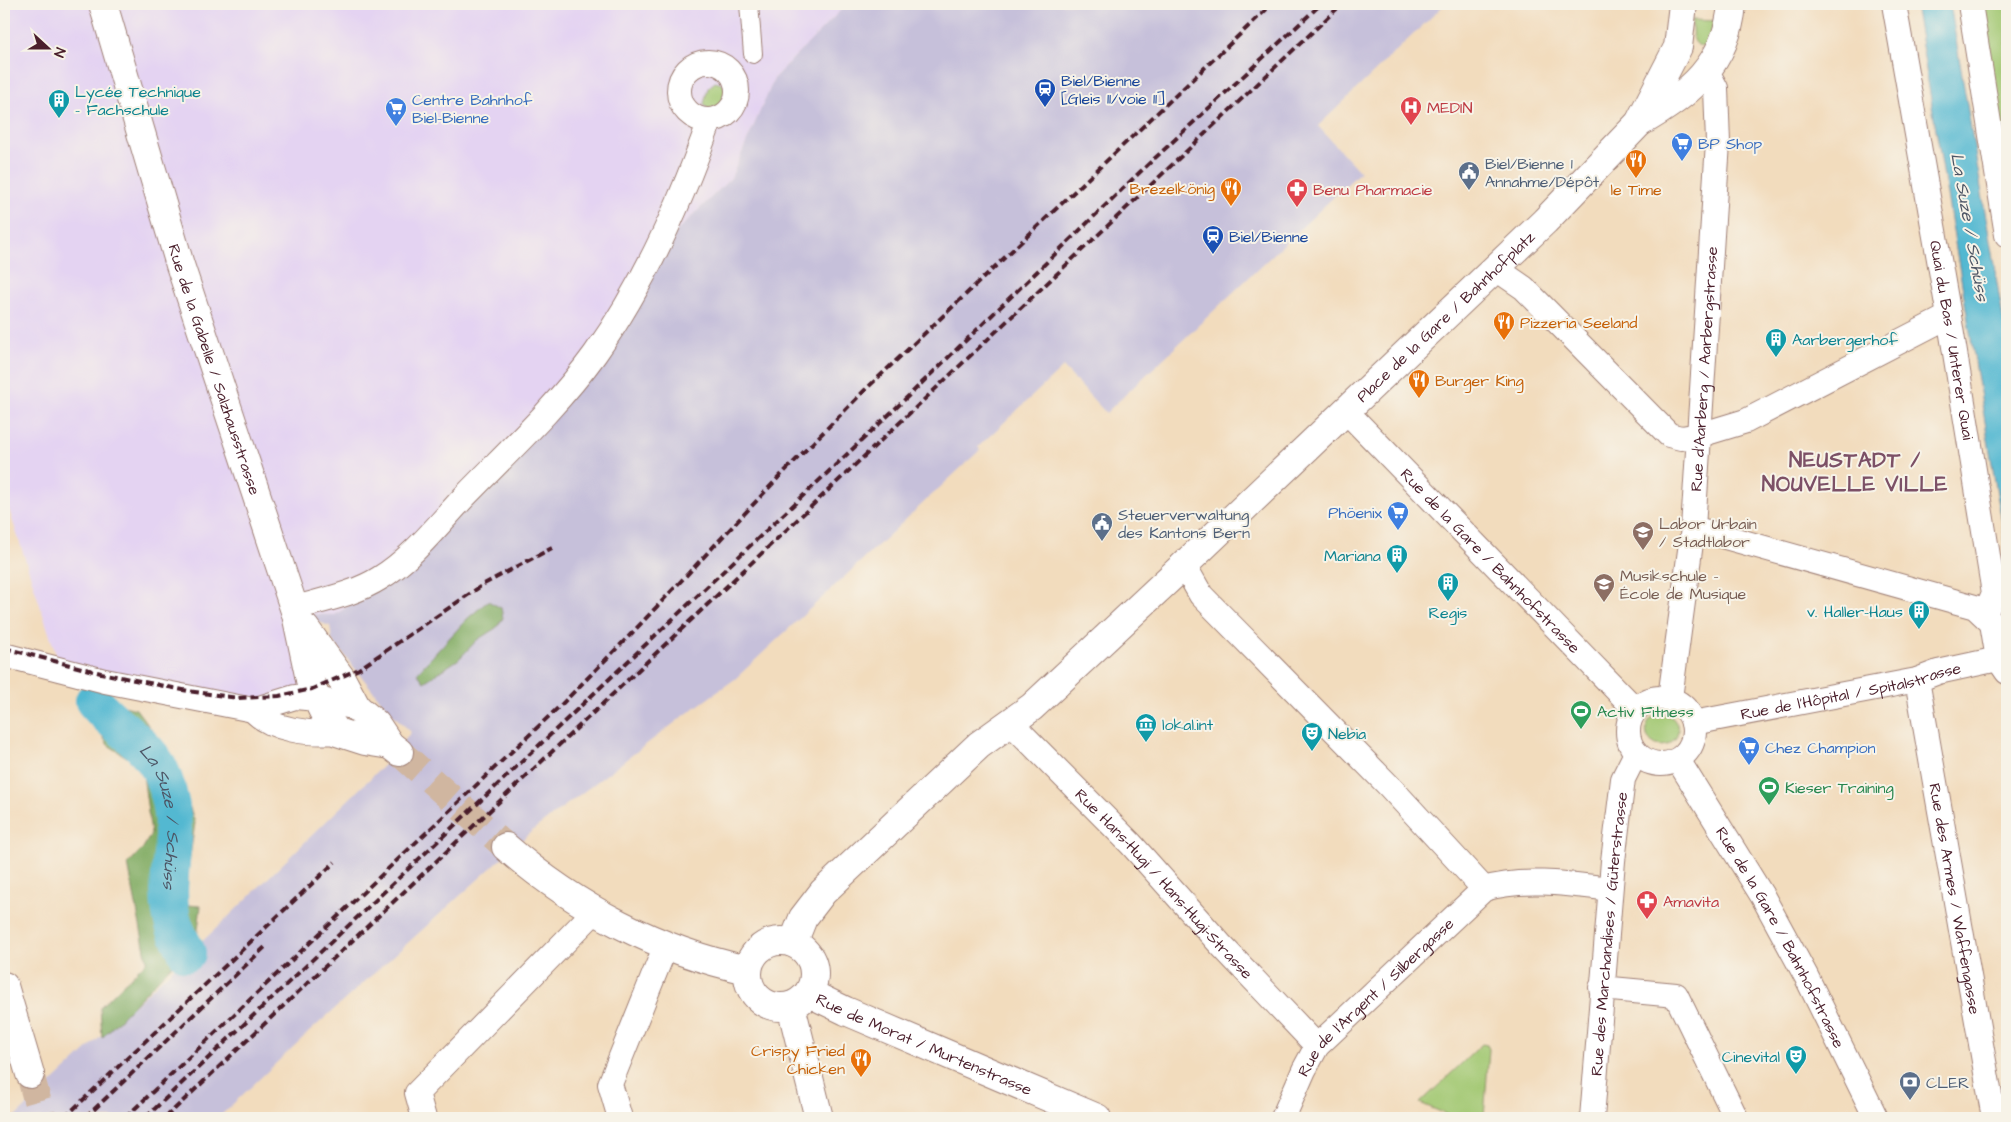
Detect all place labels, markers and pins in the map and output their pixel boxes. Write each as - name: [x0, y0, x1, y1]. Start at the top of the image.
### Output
- place label: Biel/Bienne [Gleis 11/voie 11]: [1061, 70, 1166, 110]
- station icon: Biel/Bienne [Gleis 11/voie 11]: [1033, 77, 1057, 108]
- place label: Lycée Technique - Fachschule: [75, 81, 201, 121]
- building icon: Lycée Technique - Fachschule: [47, 88, 71, 119]
- place label: Centre Bahnhof Biel-Bienne: [412, 89, 533, 129]
- hospital icon: MEDIN: [1399, 95, 1423, 126]
- supermarket icon: Centre Bahnhof Biel-Bienne: [384, 96, 408, 127]
- place label: MEDIN: [1427, 97, 1473, 119]
- supermarket icon: BP Shop: [1670, 131, 1694, 162]
- place label: BP Shop: [1698, 133, 1762, 155]
- restaurant icon: le Time: [1624, 148, 1648, 179]
- place label: Biel/Bienne 1 Annahme/Dépôt: [1485, 153, 1600, 193]
- public building icon: Biel/Bienne 1 Annahme/Dépôt: [1457, 160, 1481, 191]
- restaurant icon: Brezelkönig: [1219, 176, 1243, 207]
- pharmacy icon: Benu Pharmacie: [1285, 177, 1309, 208]
- place label: Brezelkönig: [1130, 178, 1215, 201]
- place label: Benu Pharmacie: [1313, 179, 1433, 201]
- place label: le Time: [1610, 179, 1662, 201]
- station icon: Biel/Bienne: [1201, 224, 1225, 255]
- place label: Biel/Bienne: [1229, 226, 1309, 248]
- restaurant icon: Pizzeria Seeland: [1492, 310, 1516, 341]
- place label: Pizzeria Seeland: [1520, 312, 1637, 334]
- building icon: Aarbergerhof: [1764, 327, 1788, 358]
- place label: Aarbergerhof: [1792, 329, 1898, 352]
- restaurant icon: Burger King: [1407, 368, 1431, 399]
- place label: Burger King: [1435, 370, 1524, 393]
- supermarket icon: Phöenix: [1386, 500, 1410, 531]
- place label: Phöenix: [1328, 502, 1382, 524]
- place label: Steuerverwaltung des Kantons Bern: [1118, 504, 1250, 544]
- public building icon: Steuerverwaltung des Kantons Bern: [1090, 511, 1114, 542]
- place label: Labor Urbain / Stadtlabor: [1659, 513, 1757, 553]
- school or university icon: Labor Urbain / Stadtlabor: [1631, 520, 1655, 551]
- building icon: Mariana: [1385, 543, 1409, 574]
- place label: Mariana: [1324, 545, 1381, 567]
- place label: Musikschule - École de Musique: [1620, 565, 1747, 605]
- building icon: Regis: [1436, 571, 1460, 602]
- school or university icon: Musikschule - École de Musique: [1592, 572, 1616, 603]
- building icon: v. Haller-Haus: [1907, 599, 1931, 630]
- place label: v. Haller-Haus: [1807, 601, 1903, 623]
- place label: Regis: [1429, 602, 1467, 625]
- sports icon: Activ Fitness: [1569, 699, 1593, 730]
- place label: Activ Fitness: [1597, 701, 1694, 723]
- museum icon: lokal.int: [1134, 712, 1158, 743]
- place label: lokal.int: [1162, 714, 1214, 736]
- theatre icon: Nebia: [1300, 721, 1324, 752]
- place label: Nebia: [1328, 723, 1366, 745]
- supermarket icon: Chez Champion: [1737, 735, 1761, 766]
- place label: Chez Champion: [1765, 737, 1875, 759]
- sports icon: Kieser Training: [1757, 775, 1781, 806]
- place label: Kieser Training: [1785, 777, 1894, 800]
- pharmacy icon: Amavita: [1635, 889, 1659, 920]
- place label: Amavita: [1663, 891, 1719, 913]
- place label: Crispy Fried Chicken: [751, 1040, 845, 1080]
- theatre icon: Cinevital: [1784, 1044, 1808, 1075]
- place label: Cinevital: [1722, 1046, 1780, 1068]
- restaurant icon: Crispy Fried Chicken: [849, 1047, 873, 1078]
- bank icon: CLER: [1898, 1070, 1922, 1101]
- place label: CLER: [1926, 1072, 1969, 1094]

